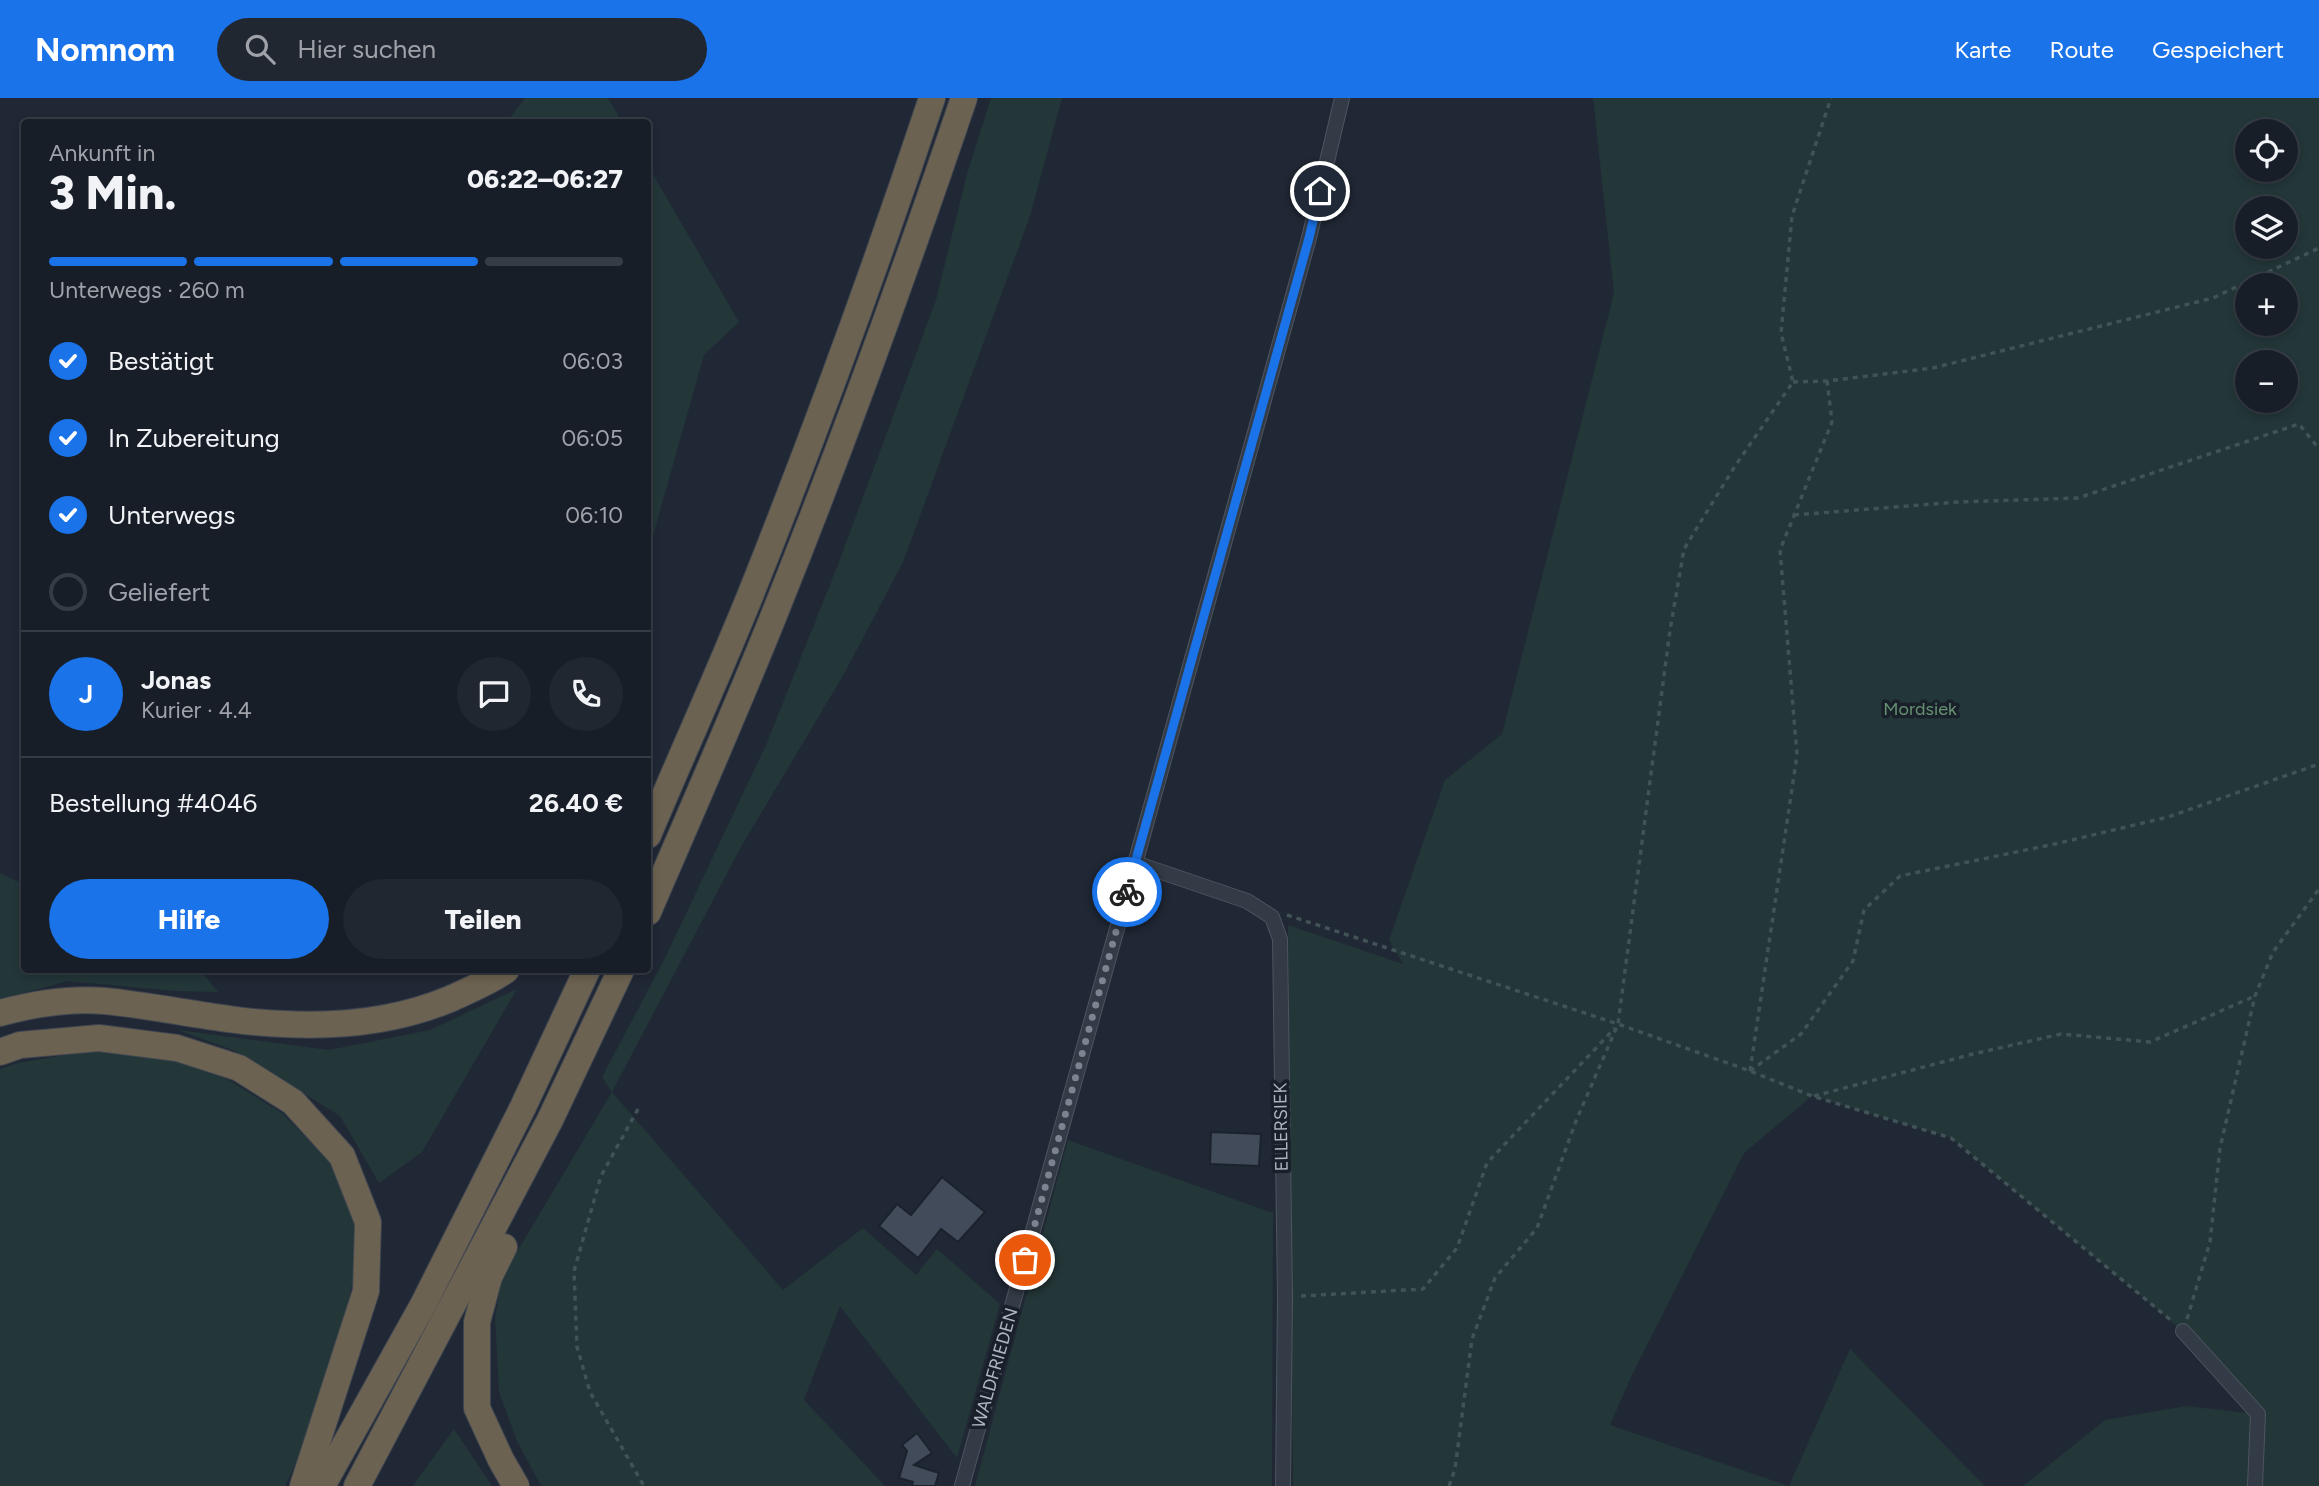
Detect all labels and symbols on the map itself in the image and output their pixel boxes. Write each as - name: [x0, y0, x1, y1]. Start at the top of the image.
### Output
- pin: [1290, 161, 1350, 221]
- park label: Mordsiek: [1883, 698, 1957, 720]
- courier: [1092, 857, 1162, 927]
- street label: ELLERSIEK: [1269, 1082, 1293, 1172]
- pin: [995, 1230, 1055, 1290]
- street label: WALDFRIEDEN: [967, 1305, 1023, 1431]

